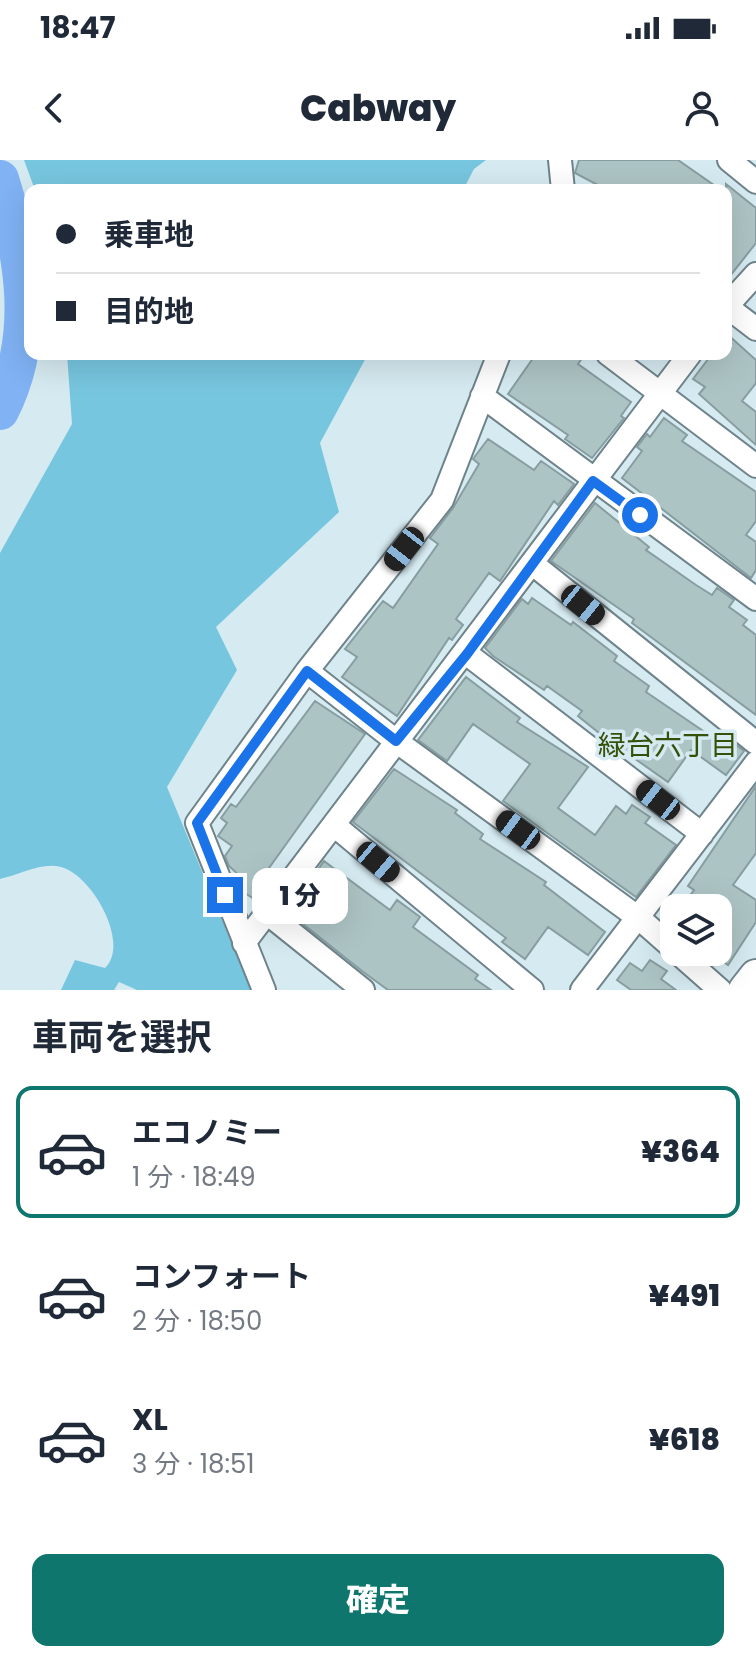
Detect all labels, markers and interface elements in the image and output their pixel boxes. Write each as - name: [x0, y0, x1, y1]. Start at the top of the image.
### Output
- text: 18:47: [40, 6, 116, 49]
- text: Cabway: [300, 83, 456, 134]
- icon: back: [32, 86, 76, 130]
- icon: person: [680, 86, 724, 130]
- text: 乗車地: [104, 213, 194, 256]
- text: 目的地: [104, 290, 194, 333]
- route start: [622, 497, 658, 533]
- car: [380, 523, 428, 575]
- car: [557, 581, 609, 629]
- district label: 緑台六丁目: [598, 726, 738, 765]
- car: [632, 776, 684, 824]
- car: [492, 806, 544, 854]
- car: [352, 837, 404, 887]
- callout: 1 分: [253, 867, 349, 923]
- route end: [207, 877, 243, 913]
- text: 1 分: [279, 878, 321, 914]
- map controls: [660, 894, 732, 966]
- button: layers: [660, 894, 732, 966]
- text: 車両を選択: [32, 1012, 212, 1063]
- text: エコノミー: [132, 1111, 282, 1154]
- icon: car: [36, 1116, 108, 1188]
- text: ¥364: [641, 1130, 720, 1173]
- text: 1 分 · 18:49: [132, 1159, 256, 1195]
- text: コンフォート: [132, 1255, 311, 1298]
- icon: car: [36, 1260, 108, 1332]
- text: ¥491: [648, 1274, 720, 1317]
- text: 2 分 · 18:50: [132, 1303, 262, 1339]
- text: XL: [132, 1398, 168, 1441]
- icon: car: [36, 1404, 108, 1476]
- text: ¥618: [649, 1418, 720, 1461]
- text: 3 分 · 18:51: [132, 1446, 255, 1482]
- button: 確定: [32, 1554, 724, 1646]

